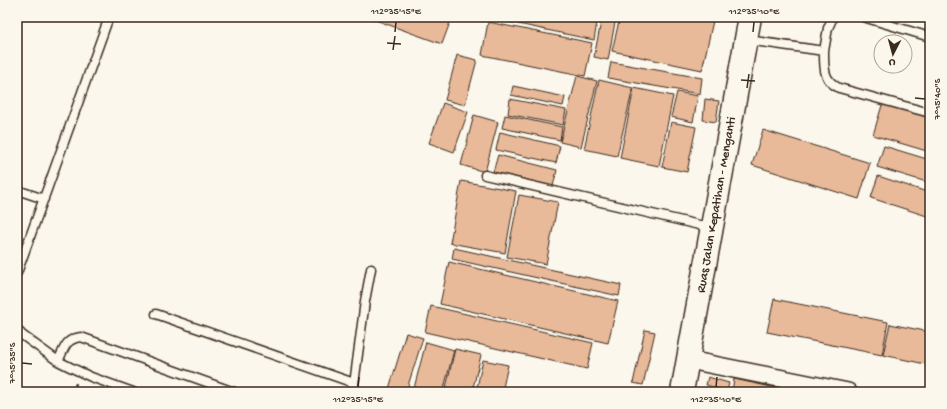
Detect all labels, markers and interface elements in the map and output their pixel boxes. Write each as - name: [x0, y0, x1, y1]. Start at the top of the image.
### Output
- text: 112°35'15"E: [370, 6, 422, 18]
- text: 112°35'10"E: [728, 6, 780, 18]
- north arrow: [873, 34, 913, 74]
- text: U: [888, 56, 896, 68]
- text: 7°15'40"S: [932, 78, 944, 120]
- street label: Ruas Jalan Kepatihan - Menganti: [694, 116, 740, 294]
- text: 7°15'35"S: [7, 342, 19, 384]
- text: 112°35'15"E: [332, 394, 384, 406]
- text: 112°35'10"E: [690, 394, 742, 406]

